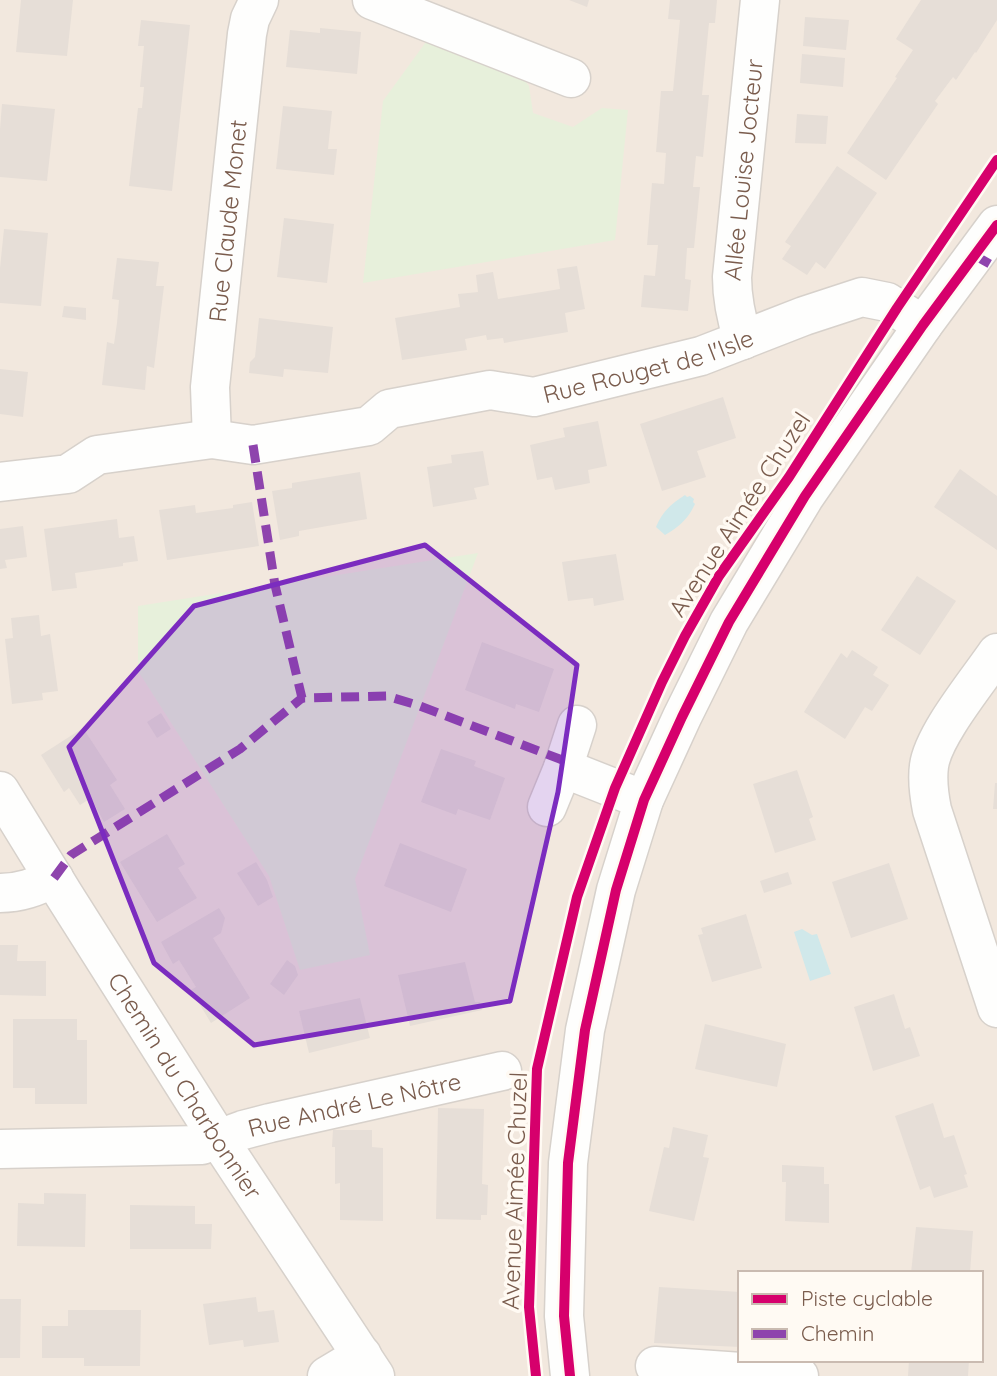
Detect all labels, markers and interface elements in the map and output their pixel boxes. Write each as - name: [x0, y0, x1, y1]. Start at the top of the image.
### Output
- street label: Allée Louise Jocteur: [717, 57, 769, 282]
- street label: Rue Claude Monet: [202, 118, 253, 324]
- street label: Rue Rouget de l'Isle: [540, 322, 758, 409]
- street label: Avenue Aimée Chuzel: [662, 406, 816, 622]
- street label: Chemin du Charbonnier: [102, 967, 269, 1205]
- street label: Rue André Le Nôtre: [244, 1066, 464, 1143]
- street label: Avenue Aimée Chuzel: [495, 1071, 533, 1311]
- legend: [738, 1271, 983, 1362]
- text: Piste cyclable: [801, 1285, 933, 1311]
- text: Chemin: [801, 1320, 874, 1346]

